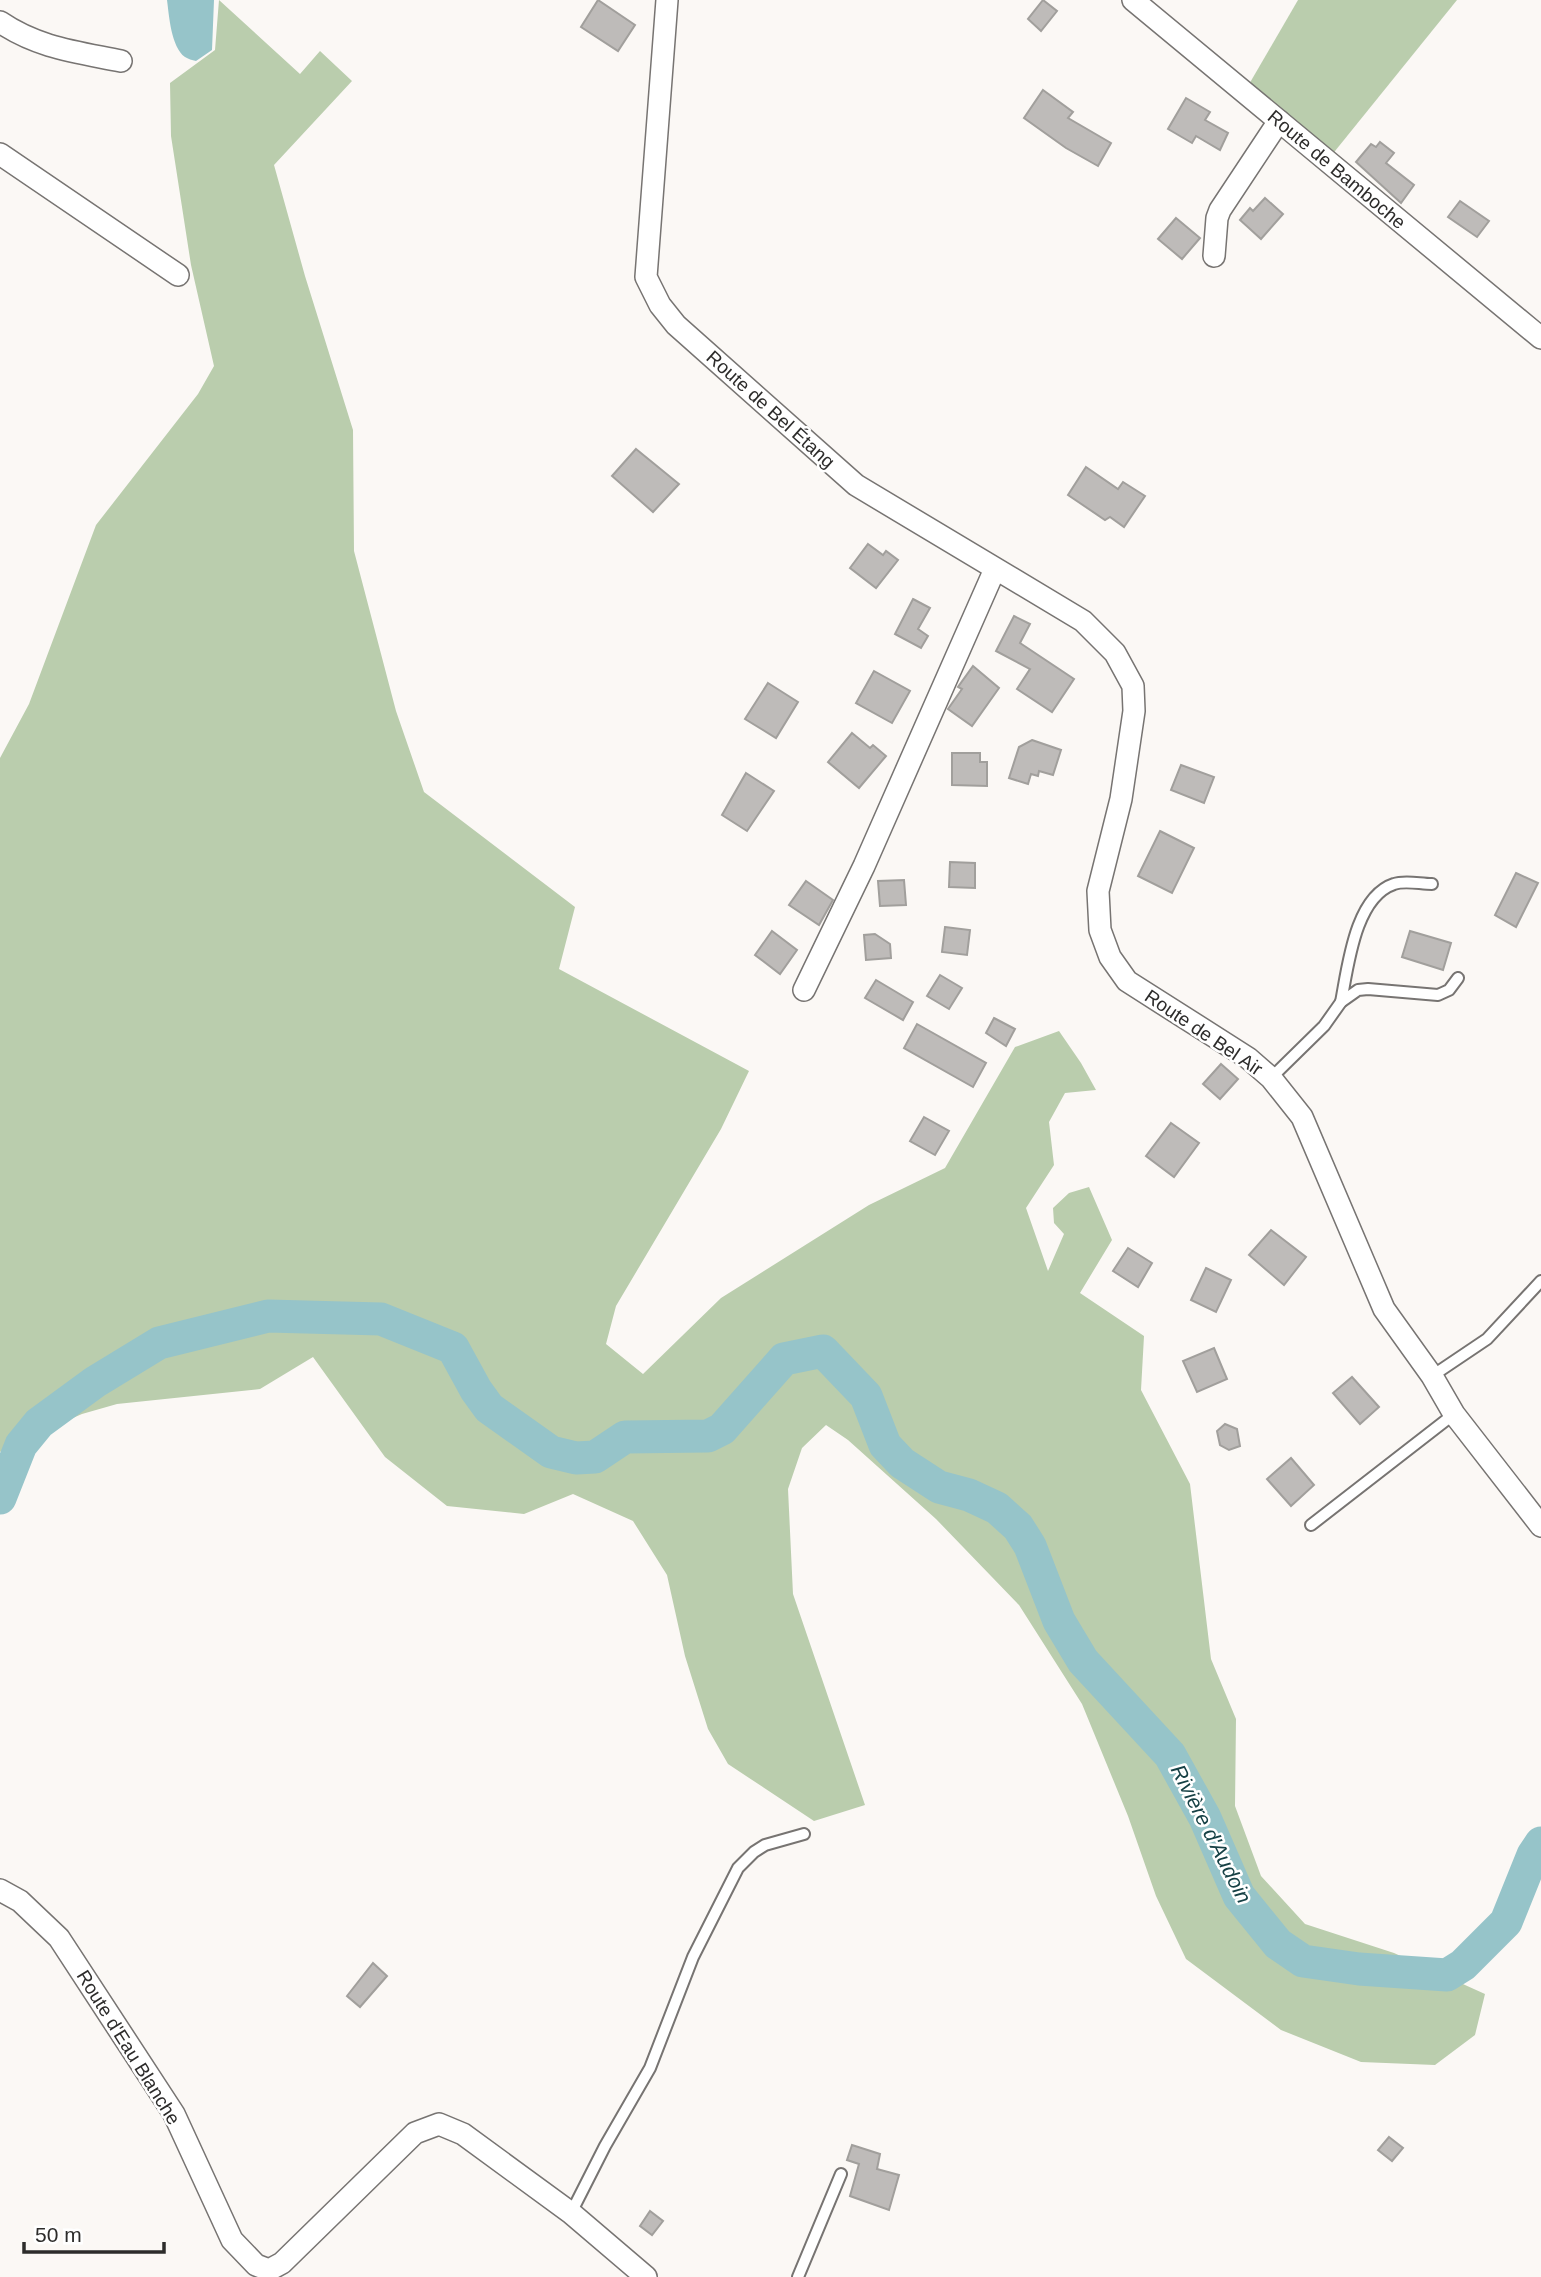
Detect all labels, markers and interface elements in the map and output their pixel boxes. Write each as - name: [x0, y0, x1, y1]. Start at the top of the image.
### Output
- street label: Route de Bamboche: [1264, 106, 1410, 233]
- street label: Route de Bel Étang: [702, 346, 839, 472]
- street label: Route de Bel Air: [1141, 985, 1267, 1080]
- water label: Rivière d'Audoin: [1167, 1761, 1256, 1907]
- street label: Route d'Eau Blanche: [73, 1966, 185, 2128]
- scale bar: [24, 2210, 164, 2254]
- text: 50 m: [35, 2223, 82, 2246]

